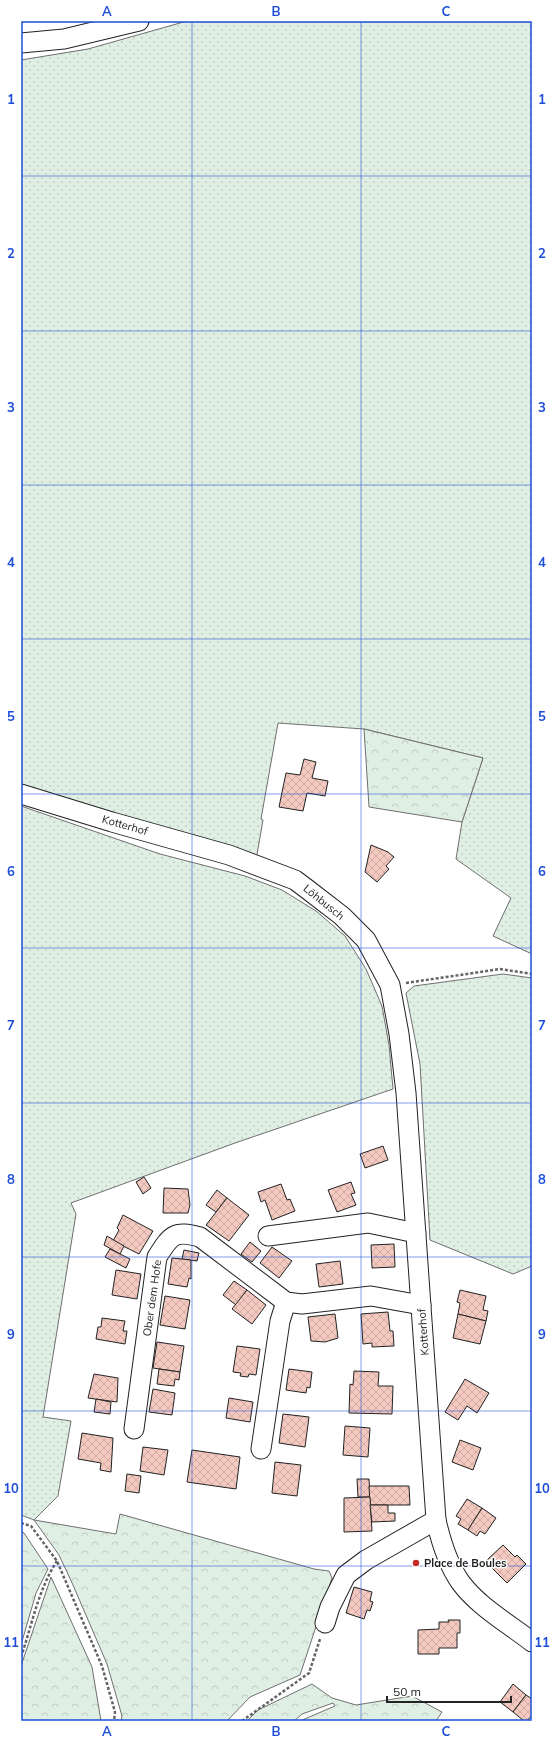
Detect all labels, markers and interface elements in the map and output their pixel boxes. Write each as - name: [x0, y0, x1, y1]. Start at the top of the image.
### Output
- text: A: [102, 3, 112, 19]
- text: B: [272, 3, 281, 19]
- text: C: [442, 3, 451, 19]
- text: 1: [7, 91, 15, 107]
- text: 1: [538, 91, 546, 107]
- text: 2: [7, 245, 15, 261]
- text: 2: [538, 245, 546, 261]
- text: 3: [7, 399, 15, 415]
- text: 3: [538, 399, 546, 415]
- text: 4: [7, 554, 15, 570]
- text: 4: [538, 554, 546, 570]
- text: 5: [7, 708, 15, 724]
- text: 5: [538, 708, 546, 724]
- street label: Kotterhof: [101, 812, 150, 838]
- text: 6: [7, 863, 15, 879]
- text: 6: [538, 863, 546, 879]
- street label: Löhbusch: [301, 881, 347, 923]
- text: 7: [7, 1017, 15, 1033]
- text: 7: [538, 1017, 546, 1033]
- text: 8: [7, 1171, 15, 1187]
- text: 8: [538, 1171, 546, 1187]
- street label: Ober dem Hofe: [140, 1259, 164, 1337]
- street label: Kotterhof: [414, 1308, 432, 1356]
- text: 9: [7, 1326, 15, 1342]
- text: 9: [538, 1326, 546, 1342]
- text: 10: [3, 1480, 19, 1496]
- text: 10: [534, 1480, 550, 1496]
- place label: Place de Boules: [424, 1556, 507, 1570]
- marker: Place de Boules: [411, 1558, 421, 1568]
- text: 11: [3, 1634, 19, 1650]
- text: 11: [534, 1634, 550, 1650]
- scale bar: [387, 1678, 511, 1704]
- text: 50 m: [393, 1684, 421, 1699]
- text: A: [102, 1723, 112, 1739]
- text: B: [272, 1723, 281, 1739]
- text: C: [442, 1723, 451, 1739]

